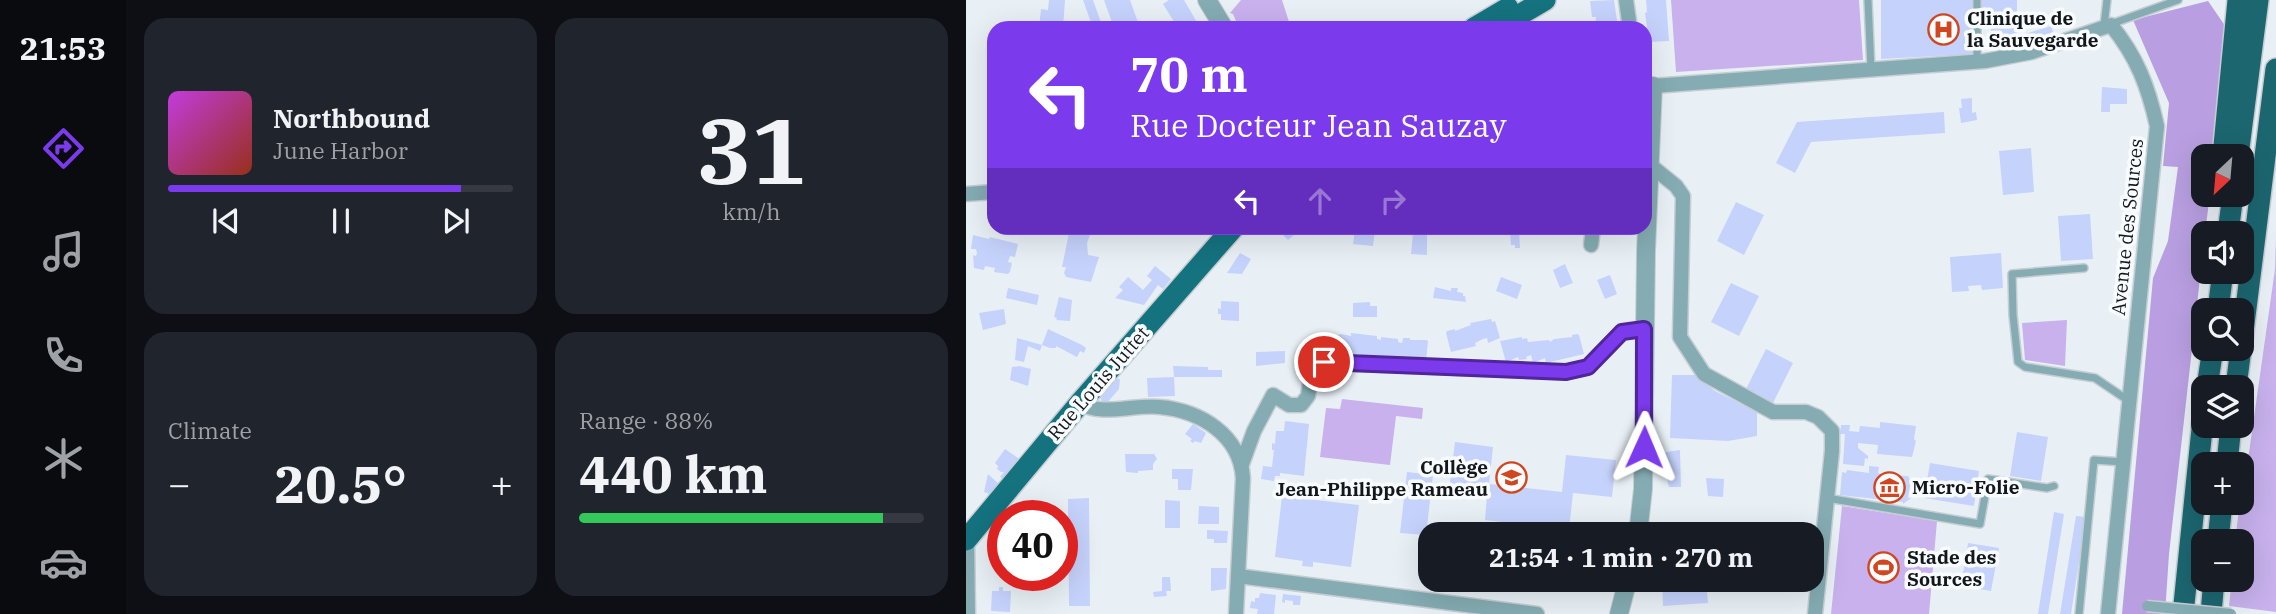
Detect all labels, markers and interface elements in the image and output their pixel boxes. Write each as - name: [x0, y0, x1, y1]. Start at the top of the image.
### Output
- place label: Clinique de la Sauvegarde: [1967, 6, 2099, 52]
- hospital icon: Clinique de la Sauvegarde: [1927, 12, 1961, 46]
- text: 21:53: [20, 27, 106, 69]
- text: 70 m: [1130, 42, 1248, 105]
- icon: left: [1015, 49, 1106, 140]
- text: 31: [697, 91, 806, 209]
- text: Northbound: [273, 101, 430, 135]
- text: Rue Docteur Jean Sauzay: [1130, 104, 1507, 146]
- icon: directions: [39, 124, 88, 173]
- text: June Harbor: [273, 135, 408, 165]
- street label: Avenue des Sources: [2106, 137, 2148, 317]
- north arrow: [2191, 144, 2254, 206]
- map controls: [2191, 144, 2254, 592]
- icon: left: [1228, 182, 1266, 220]
- icon: ahead: [1301, 182, 1339, 220]
- icon: right: [1374, 182, 1412, 220]
- text: km/h: [722, 196, 781, 226]
- icon: previous: [207, 202, 245, 240]
- icon: pause: [322, 202, 360, 240]
- icon: next: [437, 202, 475, 240]
- button: sound: [2191, 221, 2254, 284]
- icon: music: [39, 227, 88, 276]
- button: search: [2191, 298, 2254, 361]
- street label: Rue Louis Juttet: [1042, 321, 1154, 445]
- icon: phone: [39, 331, 88, 380]
- pin: [1294, 332, 1354, 392]
- icon: arrive: [1305, 343, 1343, 381]
- button: layers: [2191, 375, 2254, 438]
- text: Range · 88%: [579, 405, 713, 435]
- position arrow: [1607, 410, 1681, 484]
- text: Climate: [168, 415, 252, 445]
- icon: climate: [39, 434, 88, 483]
- text: 440 km: [579, 440, 768, 507]
- text: 20.5°: [274, 450, 407, 517]
- button: +: [2191, 452, 2254, 515]
- place label: Collège Jean-Philippe Rameau: [1276, 455, 1488, 501]
- text: −: [168, 459, 191, 508]
- text: +: [490, 459, 513, 508]
- school or university icon: Collège Jean-Philippe Rameau: [1494, 461, 1528, 495]
- museum icon: Micro-Folie: [1872, 470, 1906, 504]
- place label: Micro-Folie: [1912, 475, 2020, 499]
- speed limit sign: 40: [987, 500, 1078, 591]
- button: −: [2191, 529, 2254, 592]
- icon: car: [39, 538, 88, 587]
- text: 21:54 · 1 min · 270 m: [1489, 540, 1753, 574]
- place label: Stade des Sources: [1907, 545, 1996, 591]
- sports icon: Stade des Sources: [1867, 551, 1901, 585]

